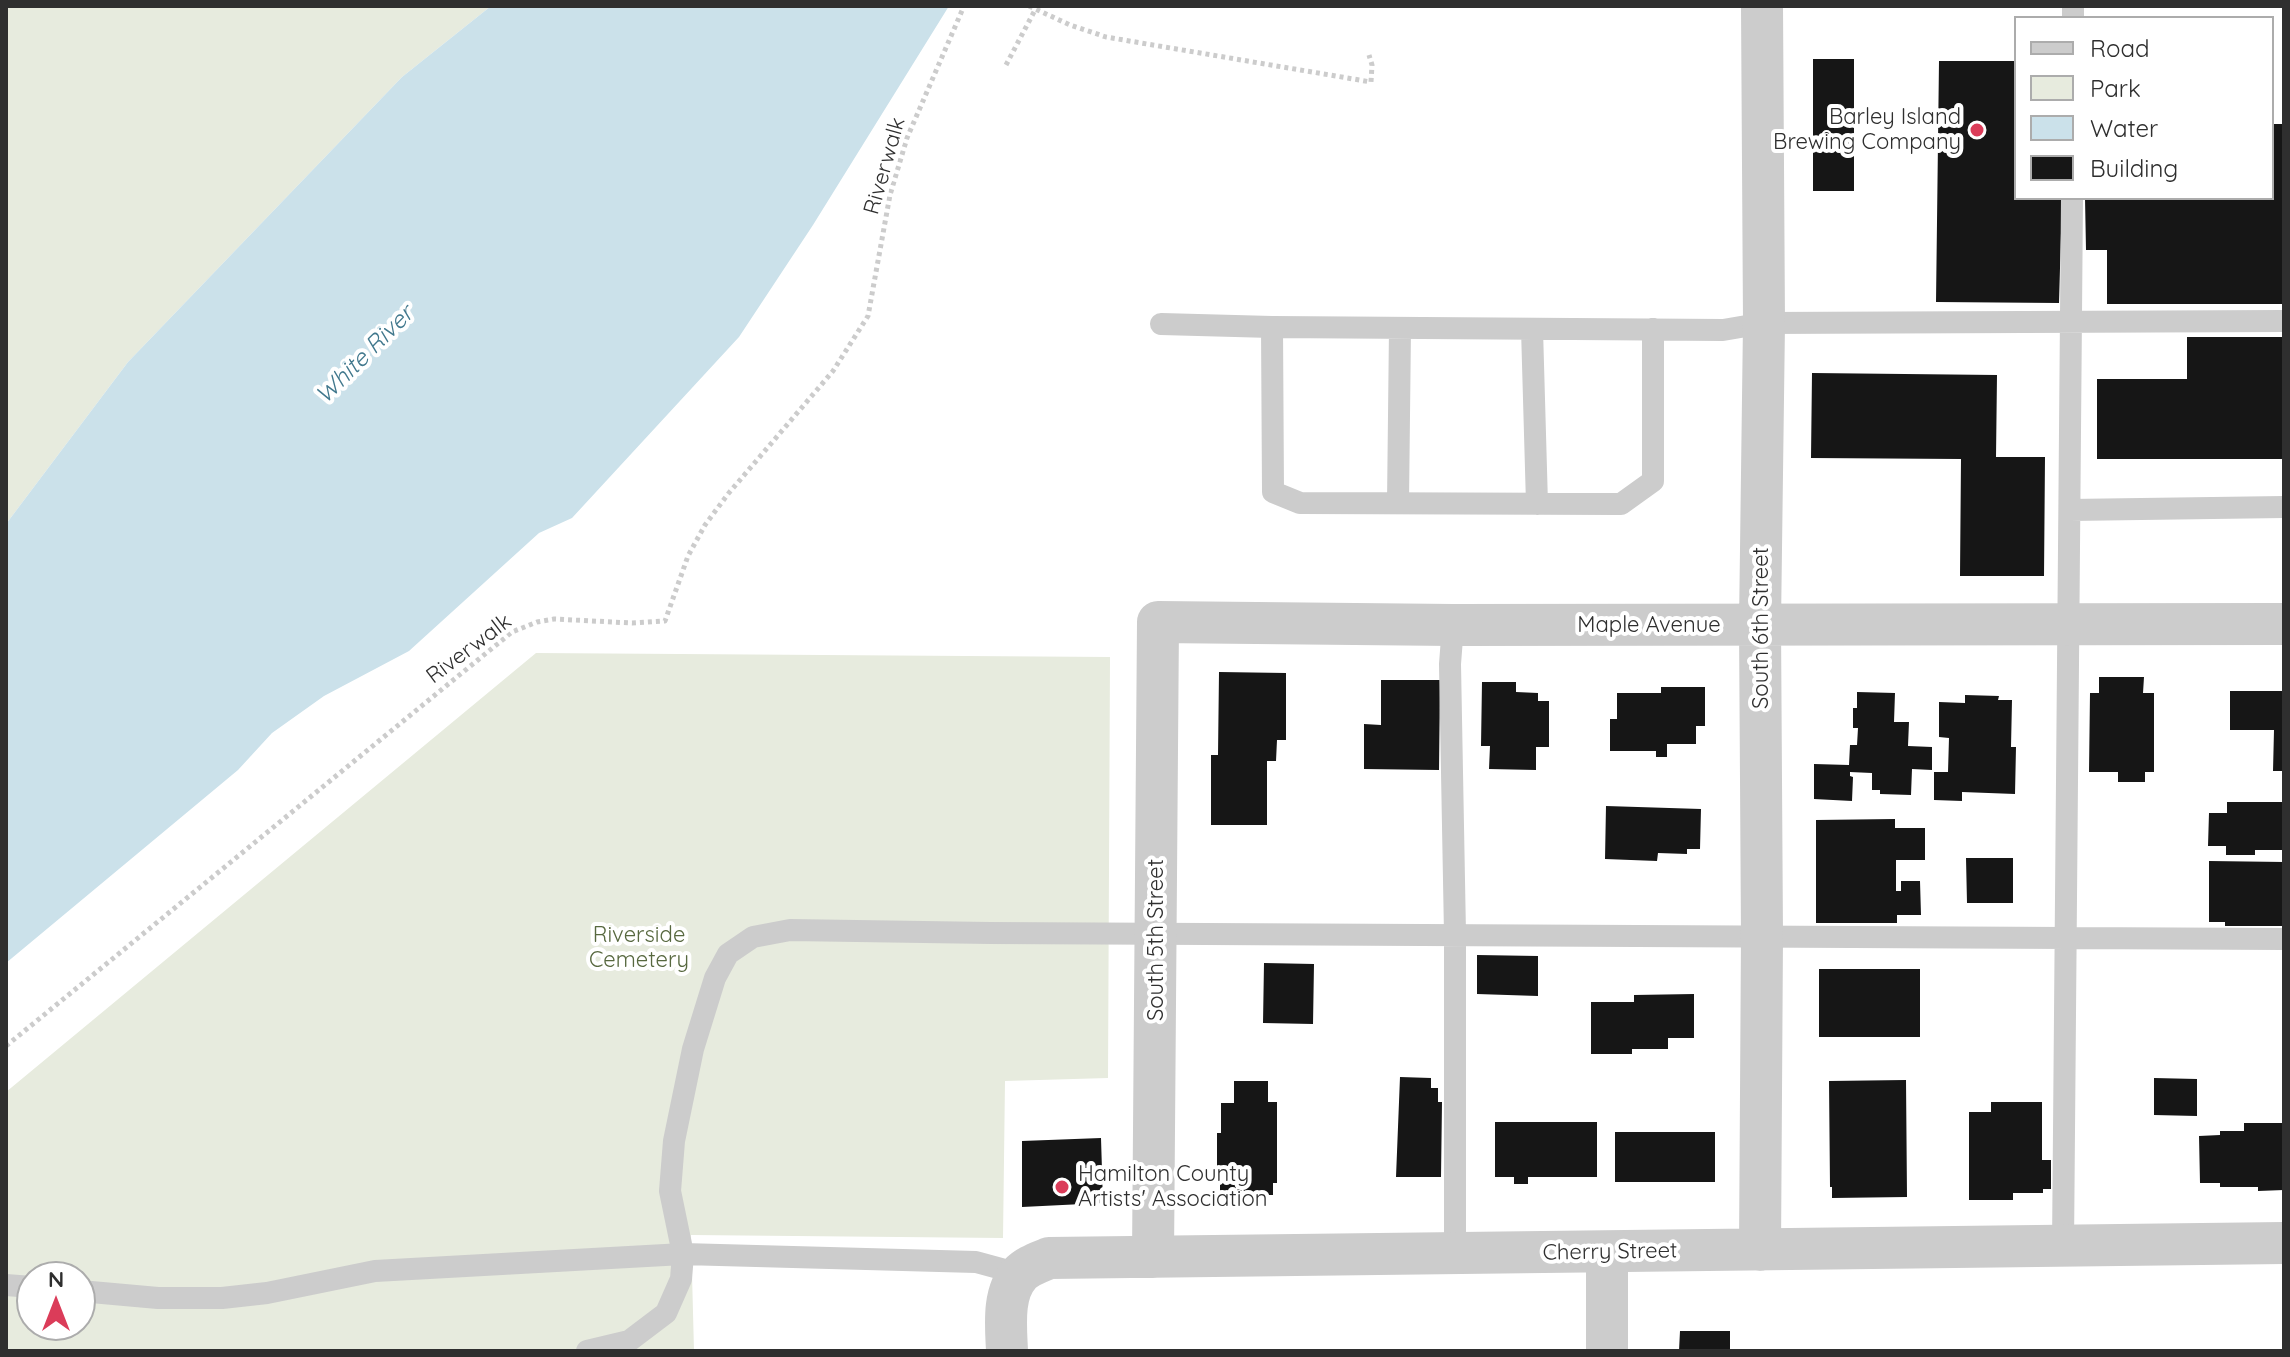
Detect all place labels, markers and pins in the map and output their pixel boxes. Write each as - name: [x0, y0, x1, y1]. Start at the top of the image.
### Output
- place label: Barley Island Brewing Company: [1773, 104, 1961, 156]
- marker: Barley Island Brewing Company: [1968, 121, 1986, 139]
- place label: Hamilton County Artists' Association: [1078, 1161, 1267, 1212]
- marker: Hamilton County Artists' Association: [1053, 1178, 1071, 1196]

